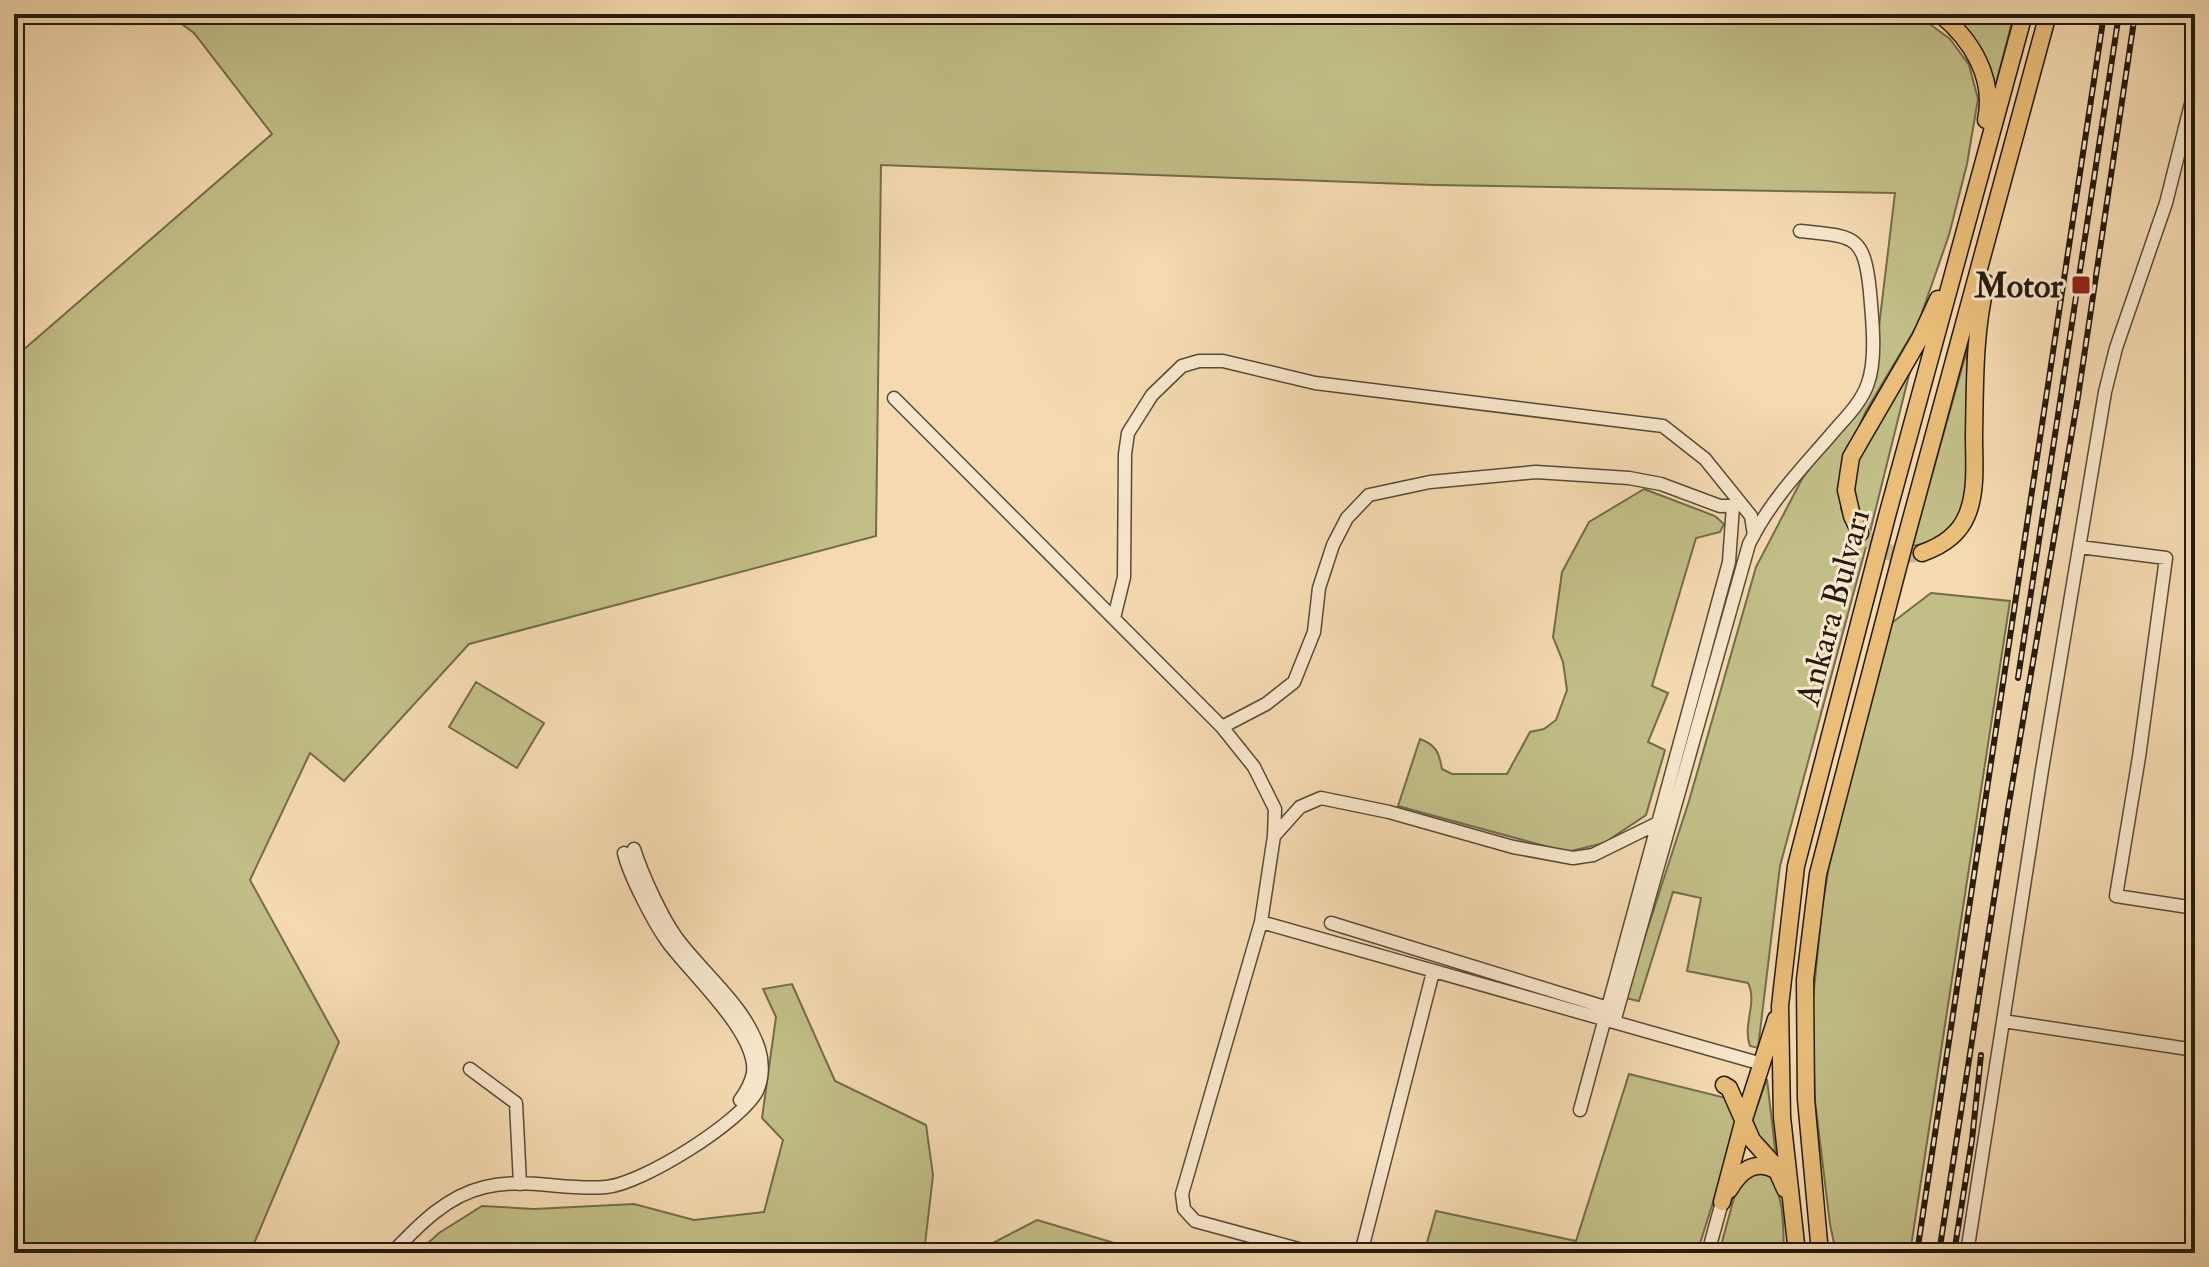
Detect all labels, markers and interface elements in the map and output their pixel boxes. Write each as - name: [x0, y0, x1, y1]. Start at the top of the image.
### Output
- place label: Motor: [1973, 265, 2064, 308]
- marker: Motor: [2070, 274, 2092, 296]
- street label: Ankara Bulvarı: [1786, 504, 1880, 711]

